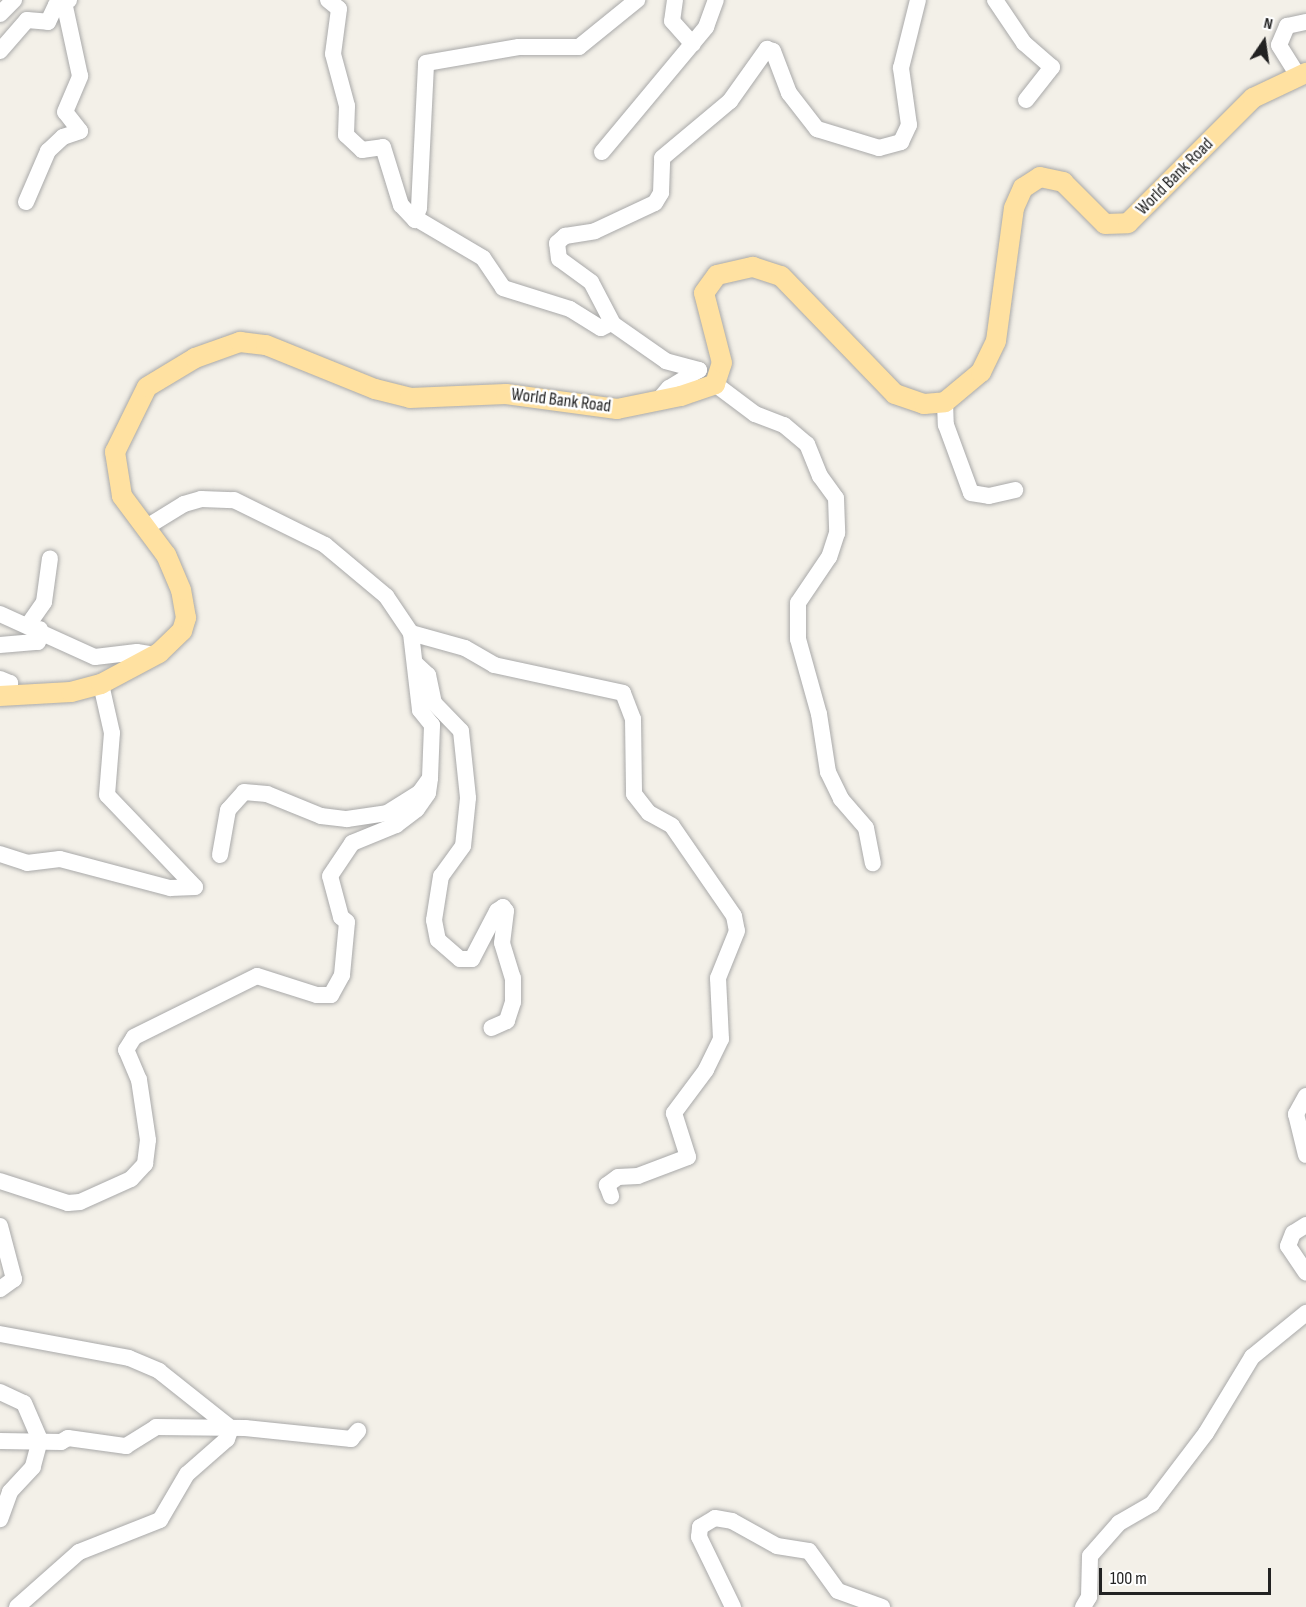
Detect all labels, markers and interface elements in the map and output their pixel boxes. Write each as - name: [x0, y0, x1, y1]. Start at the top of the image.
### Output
- north arrow: [1234, 12, 1294, 72]
- text: N: [1262, 14, 1274, 34]
- street label: World Bank Road: [1132, 134, 1218, 220]
- street label: World Bank Road: [510, 384, 612, 418]
- scale bar: [1102, 1556, 1274, 1594]
- text: 100 m: [1110, 1568, 1147, 1589]

